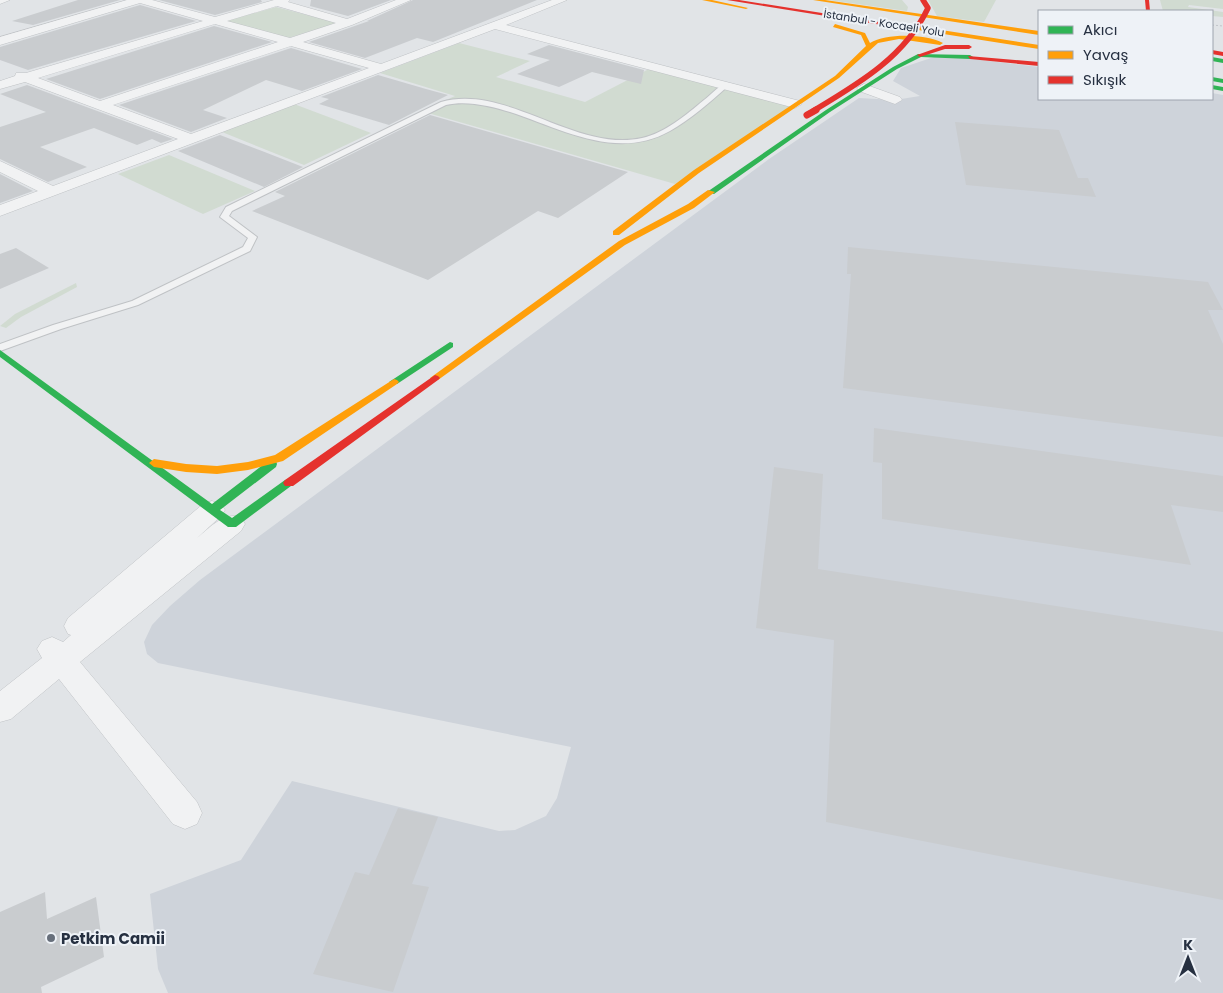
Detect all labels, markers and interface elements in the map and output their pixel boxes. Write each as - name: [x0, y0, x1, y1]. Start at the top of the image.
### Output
- street label: İstanbul - Kocaeli Yolu: [822, 6, 946, 40]
- legend: [1038, 10, 1213, 100]
- text: Akıcı: [1083, 19, 1117, 40]
- text: Yavaş: [1083, 44, 1128, 65]
- text: Sıkışık: [1083, 69, 1126, 90]
- place label: Petkim Camii: [61, 928, 165, 949]
- marker: Petkim Camii: [45, 932, 57, 944]
- north arrow: [1163, 933, 1213, 983]
- text: K: [1183, 935, 1193, 955]

